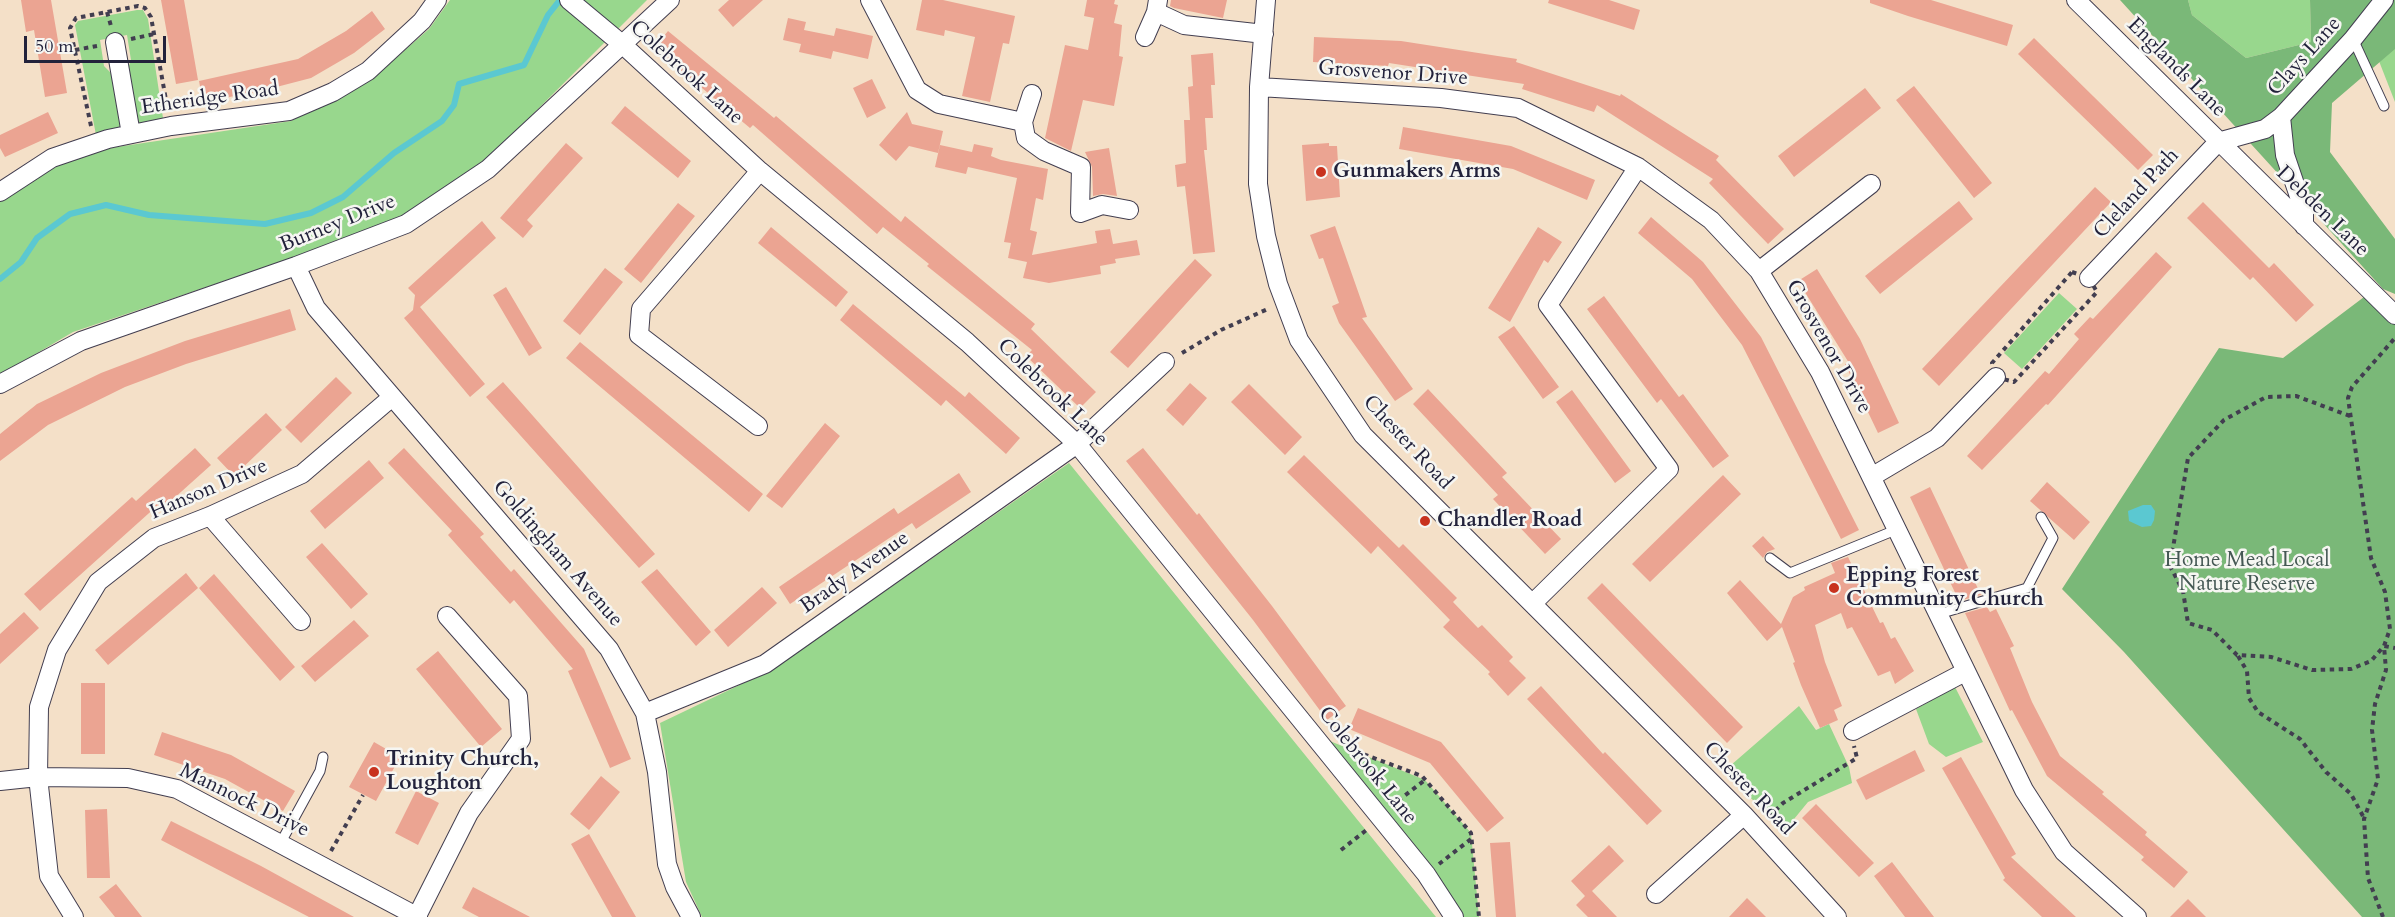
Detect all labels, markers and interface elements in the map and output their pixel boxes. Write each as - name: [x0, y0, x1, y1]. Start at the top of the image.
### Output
- street label: Clays Lane: [2263, 12, 2347, 102]
- street label: Englands Lane: [2121, 13, 2231, 123]
- street label: Colebrook Lane: [624, 15, 748, 131]
- scale bar: [27, 24, 170, 62]
- text: 50 m: [35, 34, 74, 59]
- street label: Grosvenor Drive: [1317, 56, 1469, 92]
- street label: Etheridge Road: [140, 77, 280, 121]
- street label: Cleland Path: [2089, 144, 2185, 244]
- place label: Gunmakers Arms: [1333, 159, 1500, 185]
- street label: Debden Lane: [2270, 161, 2374, 263]
- marker: Gunmakers Arms: [1314, 165, 1328, 179]
- street label: Burney Drive: [277, 189, 399, 259]
- street label: Grosvenor Drive: [1780, 276, 1876, 418]
- street label: Colebrook Lane: [991, 334, 1113, 452]
- street label: Chester Road: [1357, 391, 1457, 495]
- street label: Hanson Drive: [146, 454, 272, 526]
- street label: Goldingham Avenue: [486, 475, 628, 633]
- place label: Chandler Road: [1437, 508, 1582, 534]
- marker: Chandler Road: [1418, 514, 1432, 528]
- street label: Brady Avenue: [796, 526, 914, 620]
- park label: Home Mead Local Nature Reserve: [2164, 548, 2330, 598]
- place label: Epping Forest Community Church: [1846, 563, 2044, 613]
- marker: Epping Forest Community Church: [1827, 581, 1841, 595]
- street label: Colebrook Lane: [1312, 702, 1422, 830]
- street label: Chester Road: [1697, 737, 1799, 841]
- place label: Trinity Church, Loughton: [386, 747, 539, 797]
- street label: Mannock Drive: [175, 759, 313, 843]
- marker: Trinity Church, Loughton: [367, 765, 381, 779]

